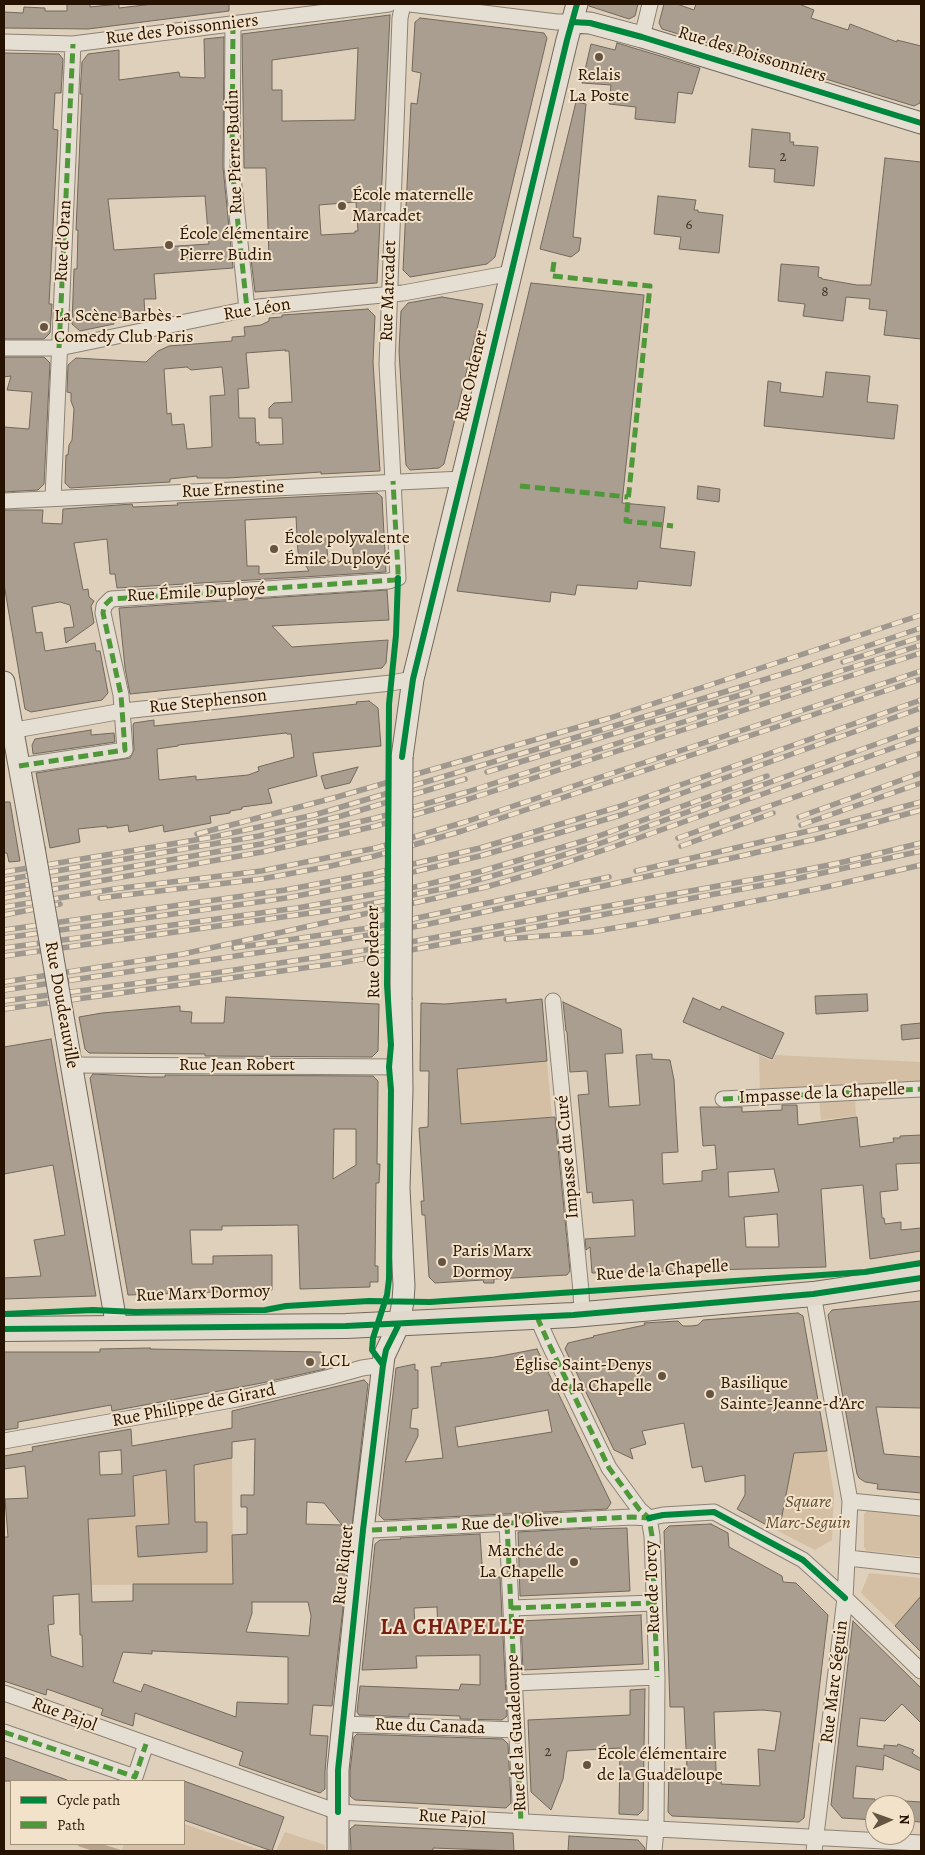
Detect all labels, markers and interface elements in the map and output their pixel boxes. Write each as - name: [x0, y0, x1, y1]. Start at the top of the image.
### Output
- street label: Rue des Poissonniers: [104, 10, 260, 50]
- street label: Rue des Poissonniers: [675, 22, 829, 88]
- marker: Relais La Poste: [593, 51, 605, 63]
- place label: Relais La Poste: [569, 65, 629, 108]
- street label: Rue Pierre Budin: [222, 89, 248, 215]
- house number: 2: [779, 148, 787, 166]
- place label: École maternelle Marcadet: [352, 185, 474, 228]
- street label: Rue d'Oran: [51, 199, 77, 283]
- marker: École maternelle Marcadet: [336, 200, 348, 212]
- house number: 6: [686, 216, 692, 234]
- place label: École élémentaire Pierre Budin: [179, 224, 309, 266]
- marker: École élémentaire Pierre Budin: [163, 239, 175, 251]
- street label: Rue Marcadet: [376, 240, 402, 342]
- house number: 8: [821, 283, 829, 301]
- street label: Rue Léon: [222, 294, 292, 326]
- place label: La Scène Barbès - Comedy Club Paris: [54, 306, 193, 348]
- marker: La Scène Barbès - Comedy Club Paris: [38, 321, 50, 333]
- street label: Rue Ordener: [451, 328, 493, 424]
- street label: Rue Ernestine: [181, 477, 285, 503]
- place label: École polyvalente Émile Duployé: [284, 528, 410, 570]
- marker: École polyvalente Émile Duployé: [268, 543, 280, 555]
- street label: Rue Émile Duployé: [126, 579, 266, 607]
- street label: Rue Stephenson: [148, 685, 268, 719]
- street label: Rue Ordener: [362, 905, 386, 999]
- street label: Rue Doudeauville: [39, 940, 83, 1070]
- street label: Rue Jean Robert: [179, 1055, 295, 1077]
- street label: Impasse de la Chapelle: [738, 1079, 906, 1109]
- street label: Impasse du Curé: [552, 1094, 584, 1220]
- place label: Paris Marx Dormoy: [452, 1241, 532, 1284]
- marker: Paris Marx Dormoy: [436, 1256, 448, 1268]
- street label: Rue de la Chapelle: [595, 1256, 729, 1286]
- street label: Rue Marx Dormoy: [135, 1281, 271, 1307]
- place label: LCL: [320, 1351, 350, 1373]
- place label: Église Saint-Denys de la Chapelle: [514, 1355, 652, 1398]
- marker: LCL: [304, 1356, 316, 1368]
- marker: Église Saint-Denys de la Chapelle: [656, 1370, 668, 1382]
- place label: Basilique Sainte-Jeanne-d’Arc: [720, 1373, 865, 1416]
- street label: Rue Philippe de Girard: [110, 1380, 278, 1432]
- marker: Basilique Sainte-Jeanne-d’Arc: [704, 1388, 716, 1400]
- park label: Square Marc-Seguin: [765, 1492, 851, 1535]
- street label: Rue de l'Olive: [460, 1510, 560, 1536]
- street label: Rue Riquet: [329, 1524, 359, 1606]
- street label: Rue de Torcy: [641, 1540, 665, 1634]
- place label: Marché de La Chapelle: [479, 1541, 564, 1584]
- marker: Marché de La Chapelle: [568, 1556, 580, 1568]
- district label: LA CHAPELLE: [379, 1616, 527, 1642]
- street label: Rue Marc Séguin: [817, 1619, 853, 1745]
- street label: Rue de la Guadeloupe: [502, 1654, 532, 1812]
- street label: Rue Pajol: [29, 1693, 99, 1737]
- street label: Rue du Canada: [374, 1714, 486, 1740]
- house number: 2: [544, 1743, 552, 1761]
- place label: École élémentaire de la Guadeloupe: [597, 1744, 727, 1786]
- marker: École élémentaire de la Guadeloupe: [581, 1759, 593, 1771]
- legend: [10, 1780, 185, 1845]
- text: Cycle path: [57, 1790, 120, 1810]
- north arrow: [865, 1795, 915, 1845]
- street label: Rue Pajol: [418, 1805, 486, 1831]
- text: N: [895, 1814, 914, 1825]
- text: Path: [57, 1815, 85, 1835]

